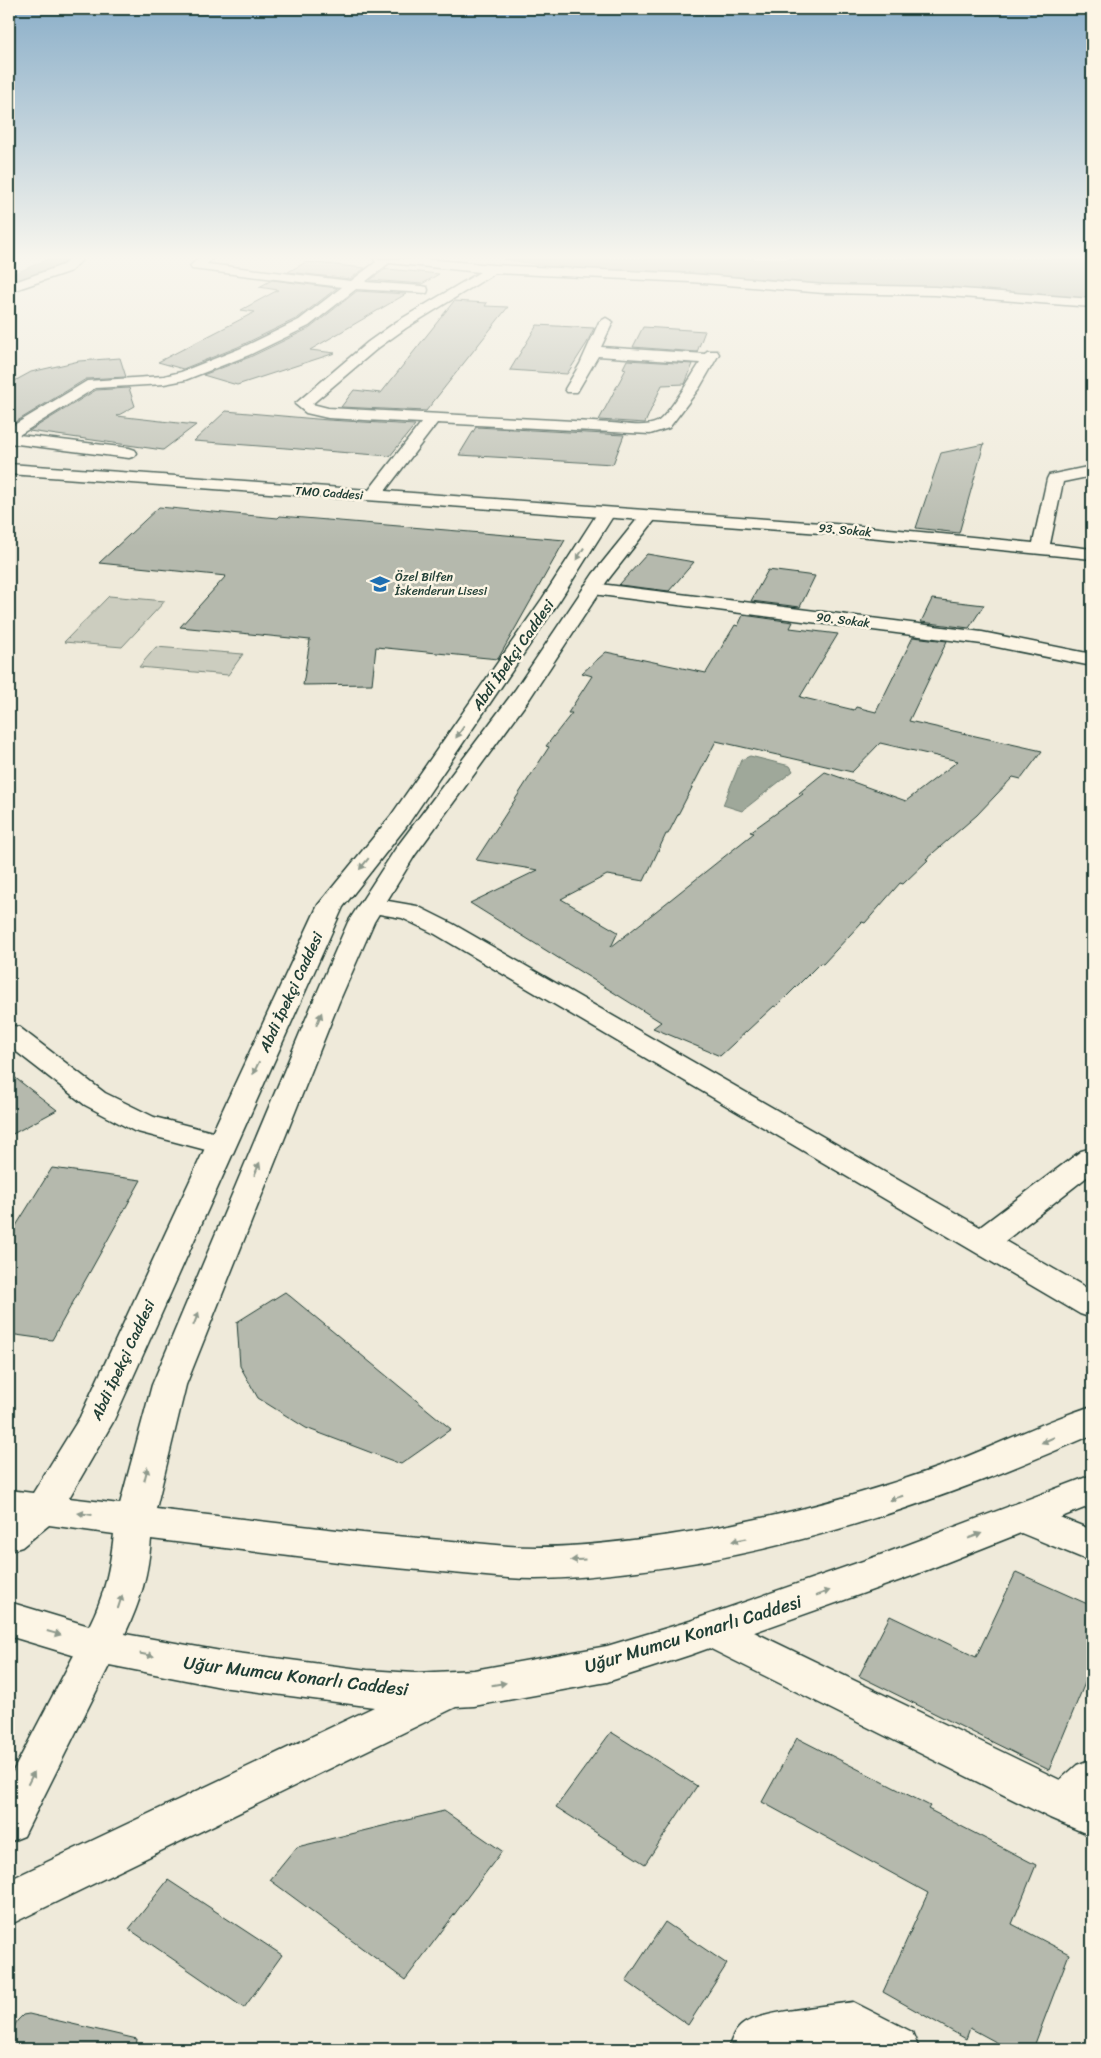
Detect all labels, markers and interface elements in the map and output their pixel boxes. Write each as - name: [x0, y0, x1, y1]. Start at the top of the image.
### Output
- street label: TMO Caddesi: [294, 480, 364, 506]
- street label: 93. Sokak: [818, 517, 873, 543]
- one-way arrow: [575, 548, 585, 561]
- place label: Özel Bilfen İskenderun Lisesi: [394, 566, 488, 602]
- school or university icon: Özel Bilfen İskenderun Lisesi: [369, 573, 391, 595]
- street label: Abdi İpekçi Caddesi: [464, 593, 562, 717]
- street label: 90. Sokak: [815, 606, 872, 634]
- one-way arrow: [455, 726, 465, 739]
- one-way arrow: [359, 857, 369, 871]
- street label: Abdi İpekçi Caddesi: [251, 927, 331, 1058]
- one-way arrow: [315, 1011, 323, 1026]
- one-way arrow: [251, 1061, 259, 1075]
- one-way arrow: [254, 1162, 262, 1176]
- street label: Abdi İpekçi Caddesi: [83, 1295, 163, 1426]
- one-way arrow: [192, 1312, 200, 1327]
- one-way arrow: [1041, 1436, 1055, 1444]
- one-way arrow: [142, 1466, 150, 1481]
- one-way arrow: [888, 1494, 903, 1502]
- one-way arrow: [77, 1510, 93, 1518]
- one-way arrow: [968, 1532, 983, 1540]
- one-way arrow: [732, 1536, 747, 1544]
- one-way arrow: [570, 1557, 586, 1565]
- street label: Uğur Mumcu Konarlı Caddesi: [580, 1585, 807, 1682]
- one-way arrow: [816, 1589, 831, 1597]
- one-way arrow: [116, 1594, 124, 1609]
- one-way arrow: [46, 1629, 61, 1637]
- street label: Uğur Mumcu Konarlı Caddesi: [182, 1646, 411, 1706]
- one-way arrow: [139, 1651, 154, 1659]
- one-way arrow: [491, 1680, 507, 1688]
- one-way arrow: [27, 1771, 35, 1786]

